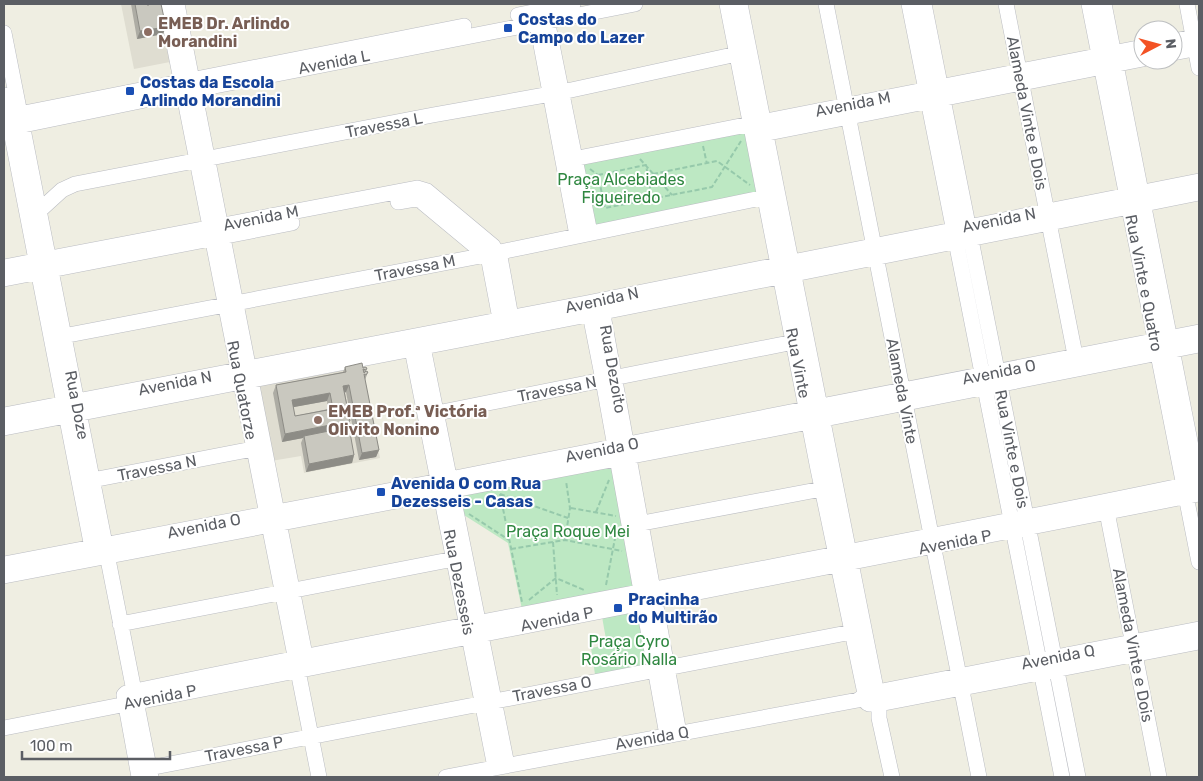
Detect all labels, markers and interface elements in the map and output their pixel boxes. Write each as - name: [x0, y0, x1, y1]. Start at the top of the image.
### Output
- place label: Costas do Campo do Lazer: [518, 10, 645, 47]
- place label: EMEB Dr. Arlindo Morandini: [158, 14, 290, 51]
- north arrow: [1133, 20, 1183, 70]
- marker: Costas do Campo do Lazer: [502, 22, 514, 34]
- marker: EMEB Dr. Arlindo Morandini: [142, 26, 154, 38]
- street label: Alameda Vinte e Dois: [1003, 34, 1051, 192]
- text: N: [1161, 38, 1179, 50]
- street label: Avenida L: [297, 46, 371, 78]
- place label: Costas da Escola Arlindo Morandini: [140, 73, 281, 110]
- marker: Costas da Escola Arlindo Morandini: [124, 85, 136, 97]
- street label: Avenida M: [814, 87, 892, 121]
- street label: Travessa L: [344, 108, 424, 142]
- park label: Praça Alcebiades Figueiredo: [557, 170, 685, 207]
- street label: Avenida M: [222, 201, 300, 235]
- street label: Avenida N: [961, 204, 1037, 236]
- street label: Rua Vinte e Quatro: [1121, 213, 1167, 353]
- street label: Travessa M: [373, 251, 457, 285]
- street label: Avenida N: [563, 283, 641, 317]
- street label: Rua Dezoito: [596, 323, 630, 415]
- street label: Rua Vinte: [782, 326, 814, 400]
- street label: Alameda Vinte: [882, 336, 922, 446]
- street label: Rua Quatorze: [223, 339, 261, 441]
- street label: Avenida O: [961, 356, 1037, 388]
- street label: Avenida N: [137, 367, 213, 399]
- street label: Rua Doze: [61, 369, 93, 441]
- street label: Travessa N: [516, 372, 598, 406]
- street label: Rua Vinte e Dois: [991, 388, 1033, 510]
- place label: EMEB Prof.ª Victória Olivito Nonino: [328, 402, 487, 439]
- marker: EMEB Prof.ª Victória Olivito Nonino: [312, 414, 324, 426]
- street label: Avenida O: [564, 434, 640, 466]
- street label: Travessa N: [116, 451, 198, 485]
- place label: Avenida O com Rua Dezesseis - Casas: [391, 474, 541, 511]
- marker: Avenida O com Rua Dezesseis - Casas: [375, 486, 387, 498]
- street label: Avenida O: [166, 510, 242, 542]
- park label: Praça Roque Mei: [506, 522, 630, 541]
- street label: Avenida P: [917, 526, 993, 558]
- street label: Rua Dezesseis: [439, 528, 479, 636]
- street label: Alameda Vinte e Dois: [1109, 566, 1157, 724]
- place label: Pracinha do Multirão: [628, 590, 718, 627]
- marker: Pracinha do Multirão: [612, 602, 624, 614]
- street label: Avenida P: [519, 603, 595, 635]
- park label: Praça Cyro Rosário Nalla: [581, 632, 677, 669]
- street label: Avenida Q: [1020, 641, 1096, 673]
- street label: Travessa O: [511, 672, 593, 706]
- street label: Avenida P: [122, 681, 198, 713]
- street label: Avenida Q: [614, 722, 690, 754]
- scale bar: [22, 728, 170, 760]
- street label: Travessa P: [203, 732, 285, 766]
- text: 100 m: [30, 737, 72, 755]

